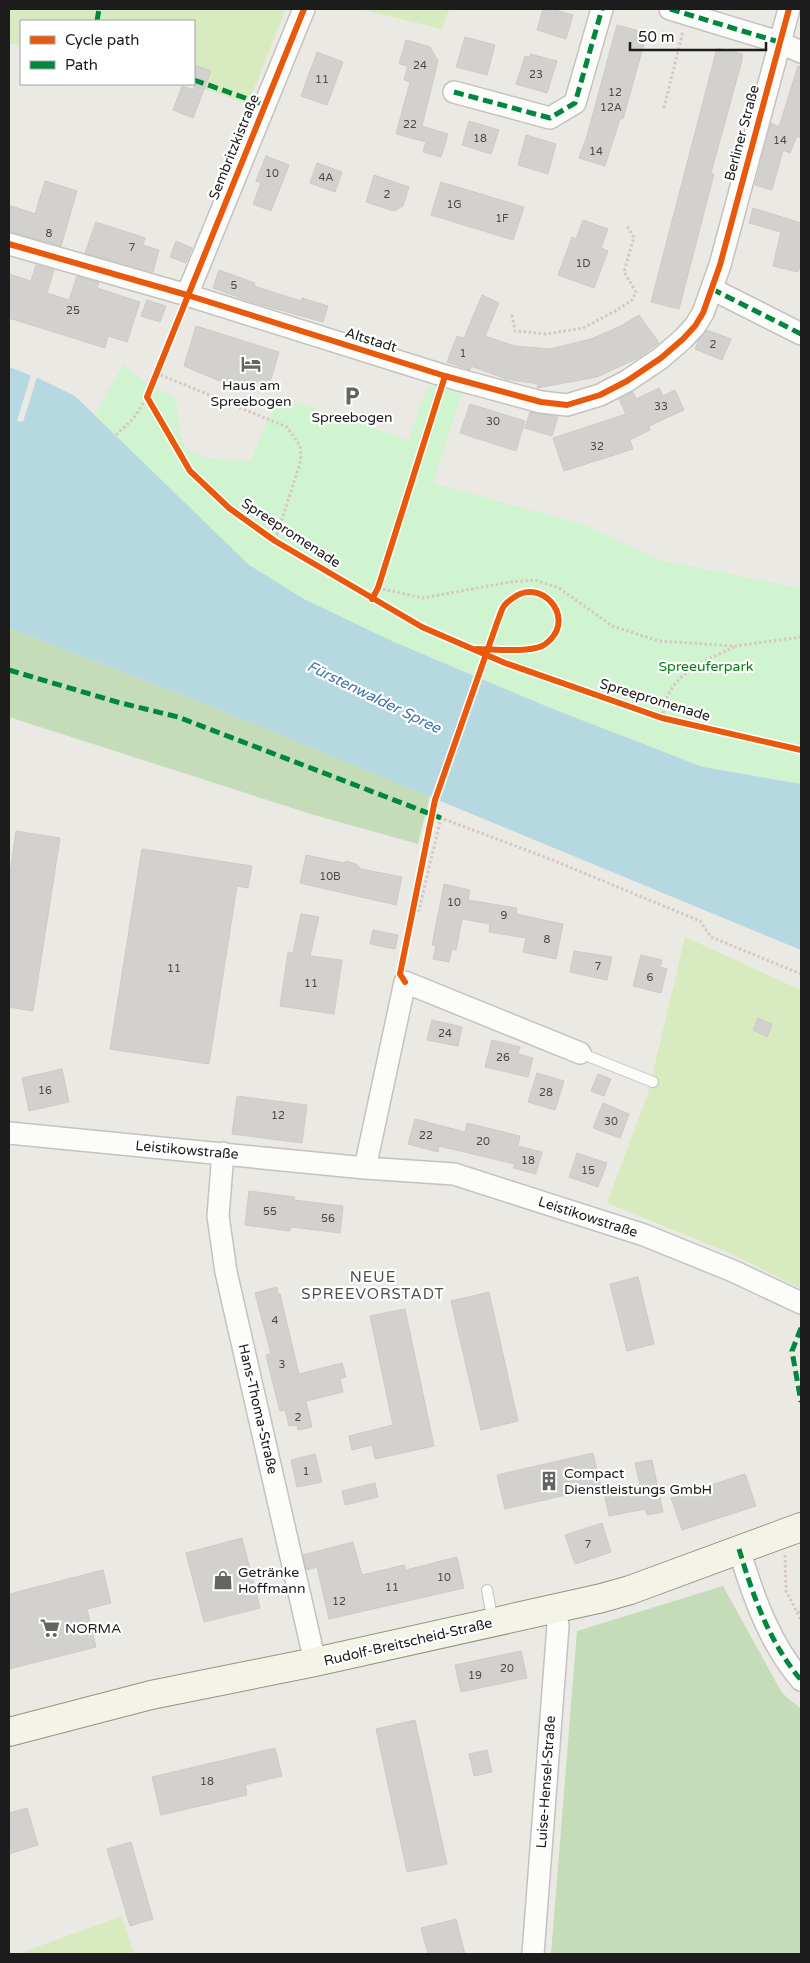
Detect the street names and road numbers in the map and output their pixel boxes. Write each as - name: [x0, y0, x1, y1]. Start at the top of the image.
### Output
- street label: Berliner Straße: [721, 83, 763, 183]
- street label: Sembritzkistraße: [205, 92, 263, 202]
- street label: Altstadt: [343, 324, 400, 356]
- street label: Spreepromenade: [238, 495, 344, 571]
- street label: Spreepromenade: [598, 675, 712, 725]
- street label: Leistikowstraße: [135, 1137, 239, 1163]
- street label: Leistikowstraße: [536, 1193, 640, 1241]
- street label: Hans-Thoma-Straße: [235, 1342, 281, 1476]
- street label: Rudolf-Breitscheid-Straße: [322, 1614, 494, 1670]
- street label: Luise-Hensel-Straße: [533, 1715, 559, 1849]

